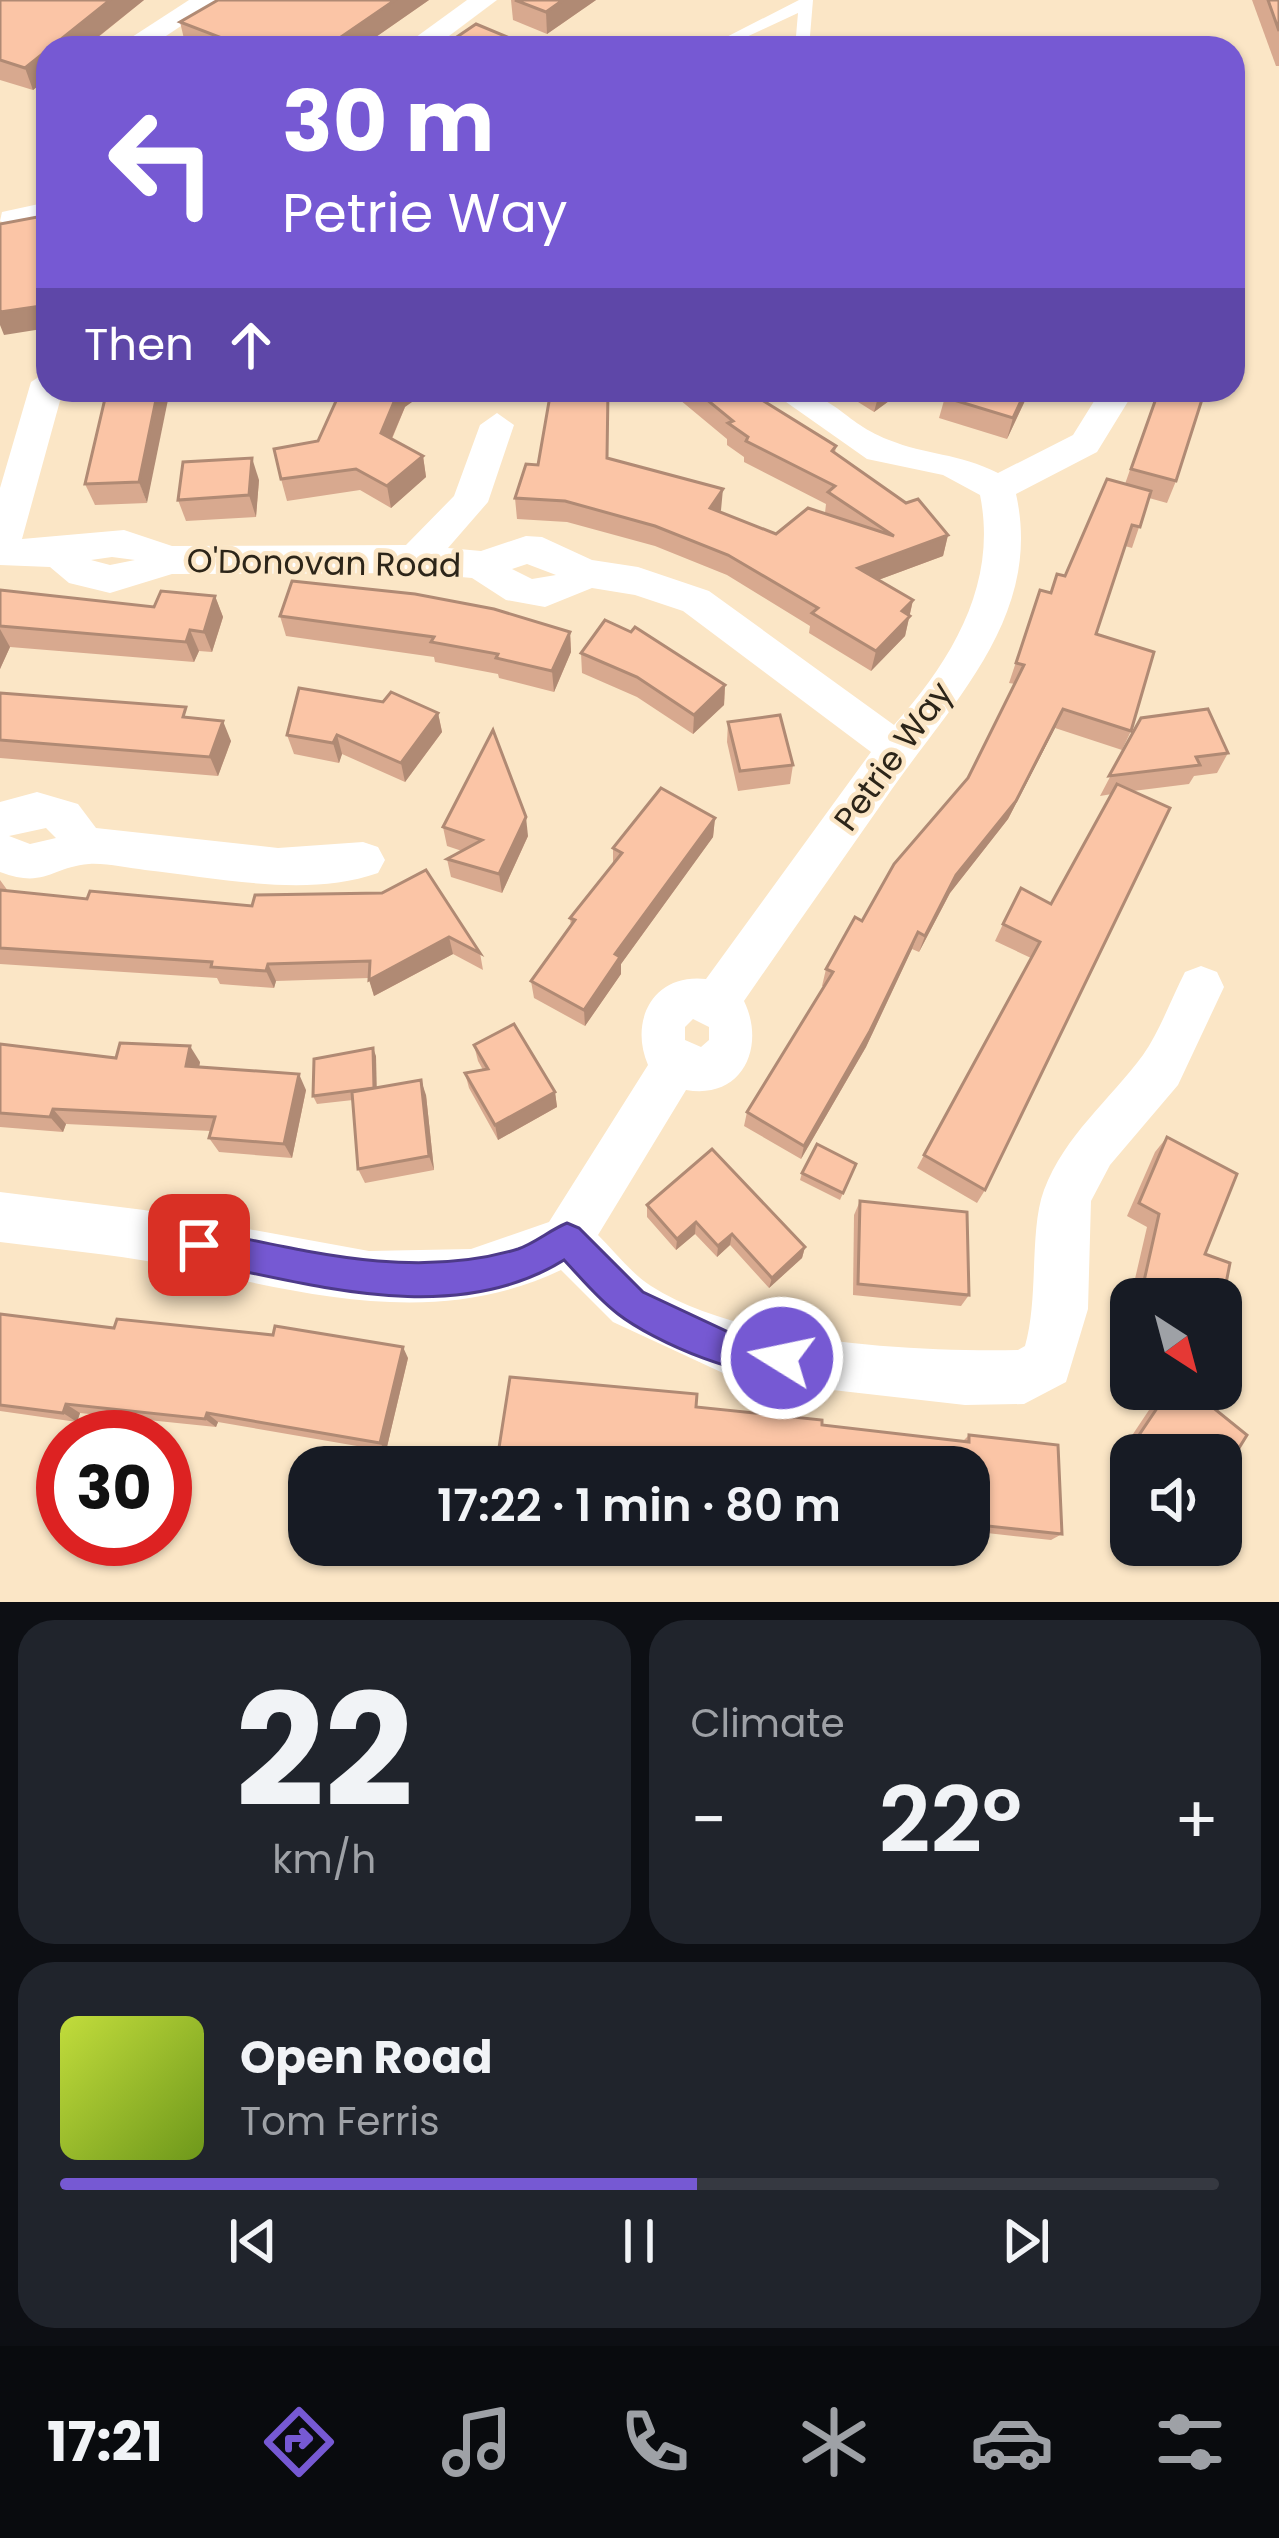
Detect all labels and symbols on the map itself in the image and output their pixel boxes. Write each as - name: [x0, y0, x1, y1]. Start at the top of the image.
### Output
- street label: O'Donovan Road: [186, 537, 462, 589]
- street label: Petrie Way: [823, 671, 964, 840]
- pin: [148, 1194, 250, 1296]
- north arrow: [1110, 1278, 1242, 1410]
- position arrow: [719, 1295, 845, 1421]
- speed limit sign: 30: [36, 1410, 192, 1566]

